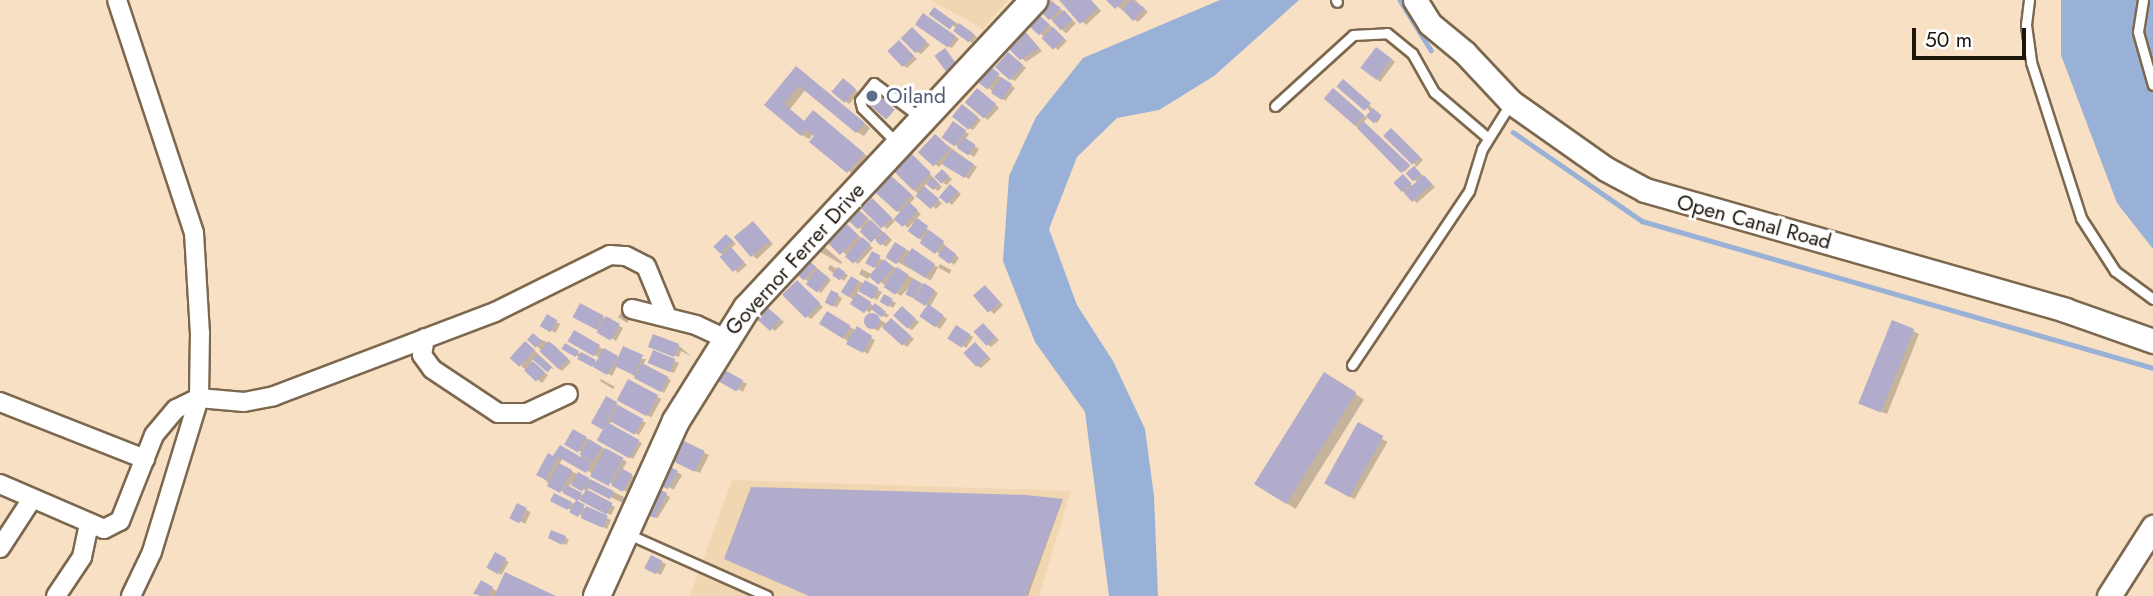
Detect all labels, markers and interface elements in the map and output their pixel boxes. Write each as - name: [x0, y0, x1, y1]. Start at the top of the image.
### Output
- scale bar: [1915, 14, 2029, 58]
- text: 50 m: [1925, 25, 1972, 55]
- place label: Oiland: [886, 83, 946, 109]
- marker: Oiland: [864, 88, 880, 104]
- street label: Governor Ferrer Drive: [720, 178, 870, 340]
- street label: Open Canal Road: [1674, 189, 1834, 255]

